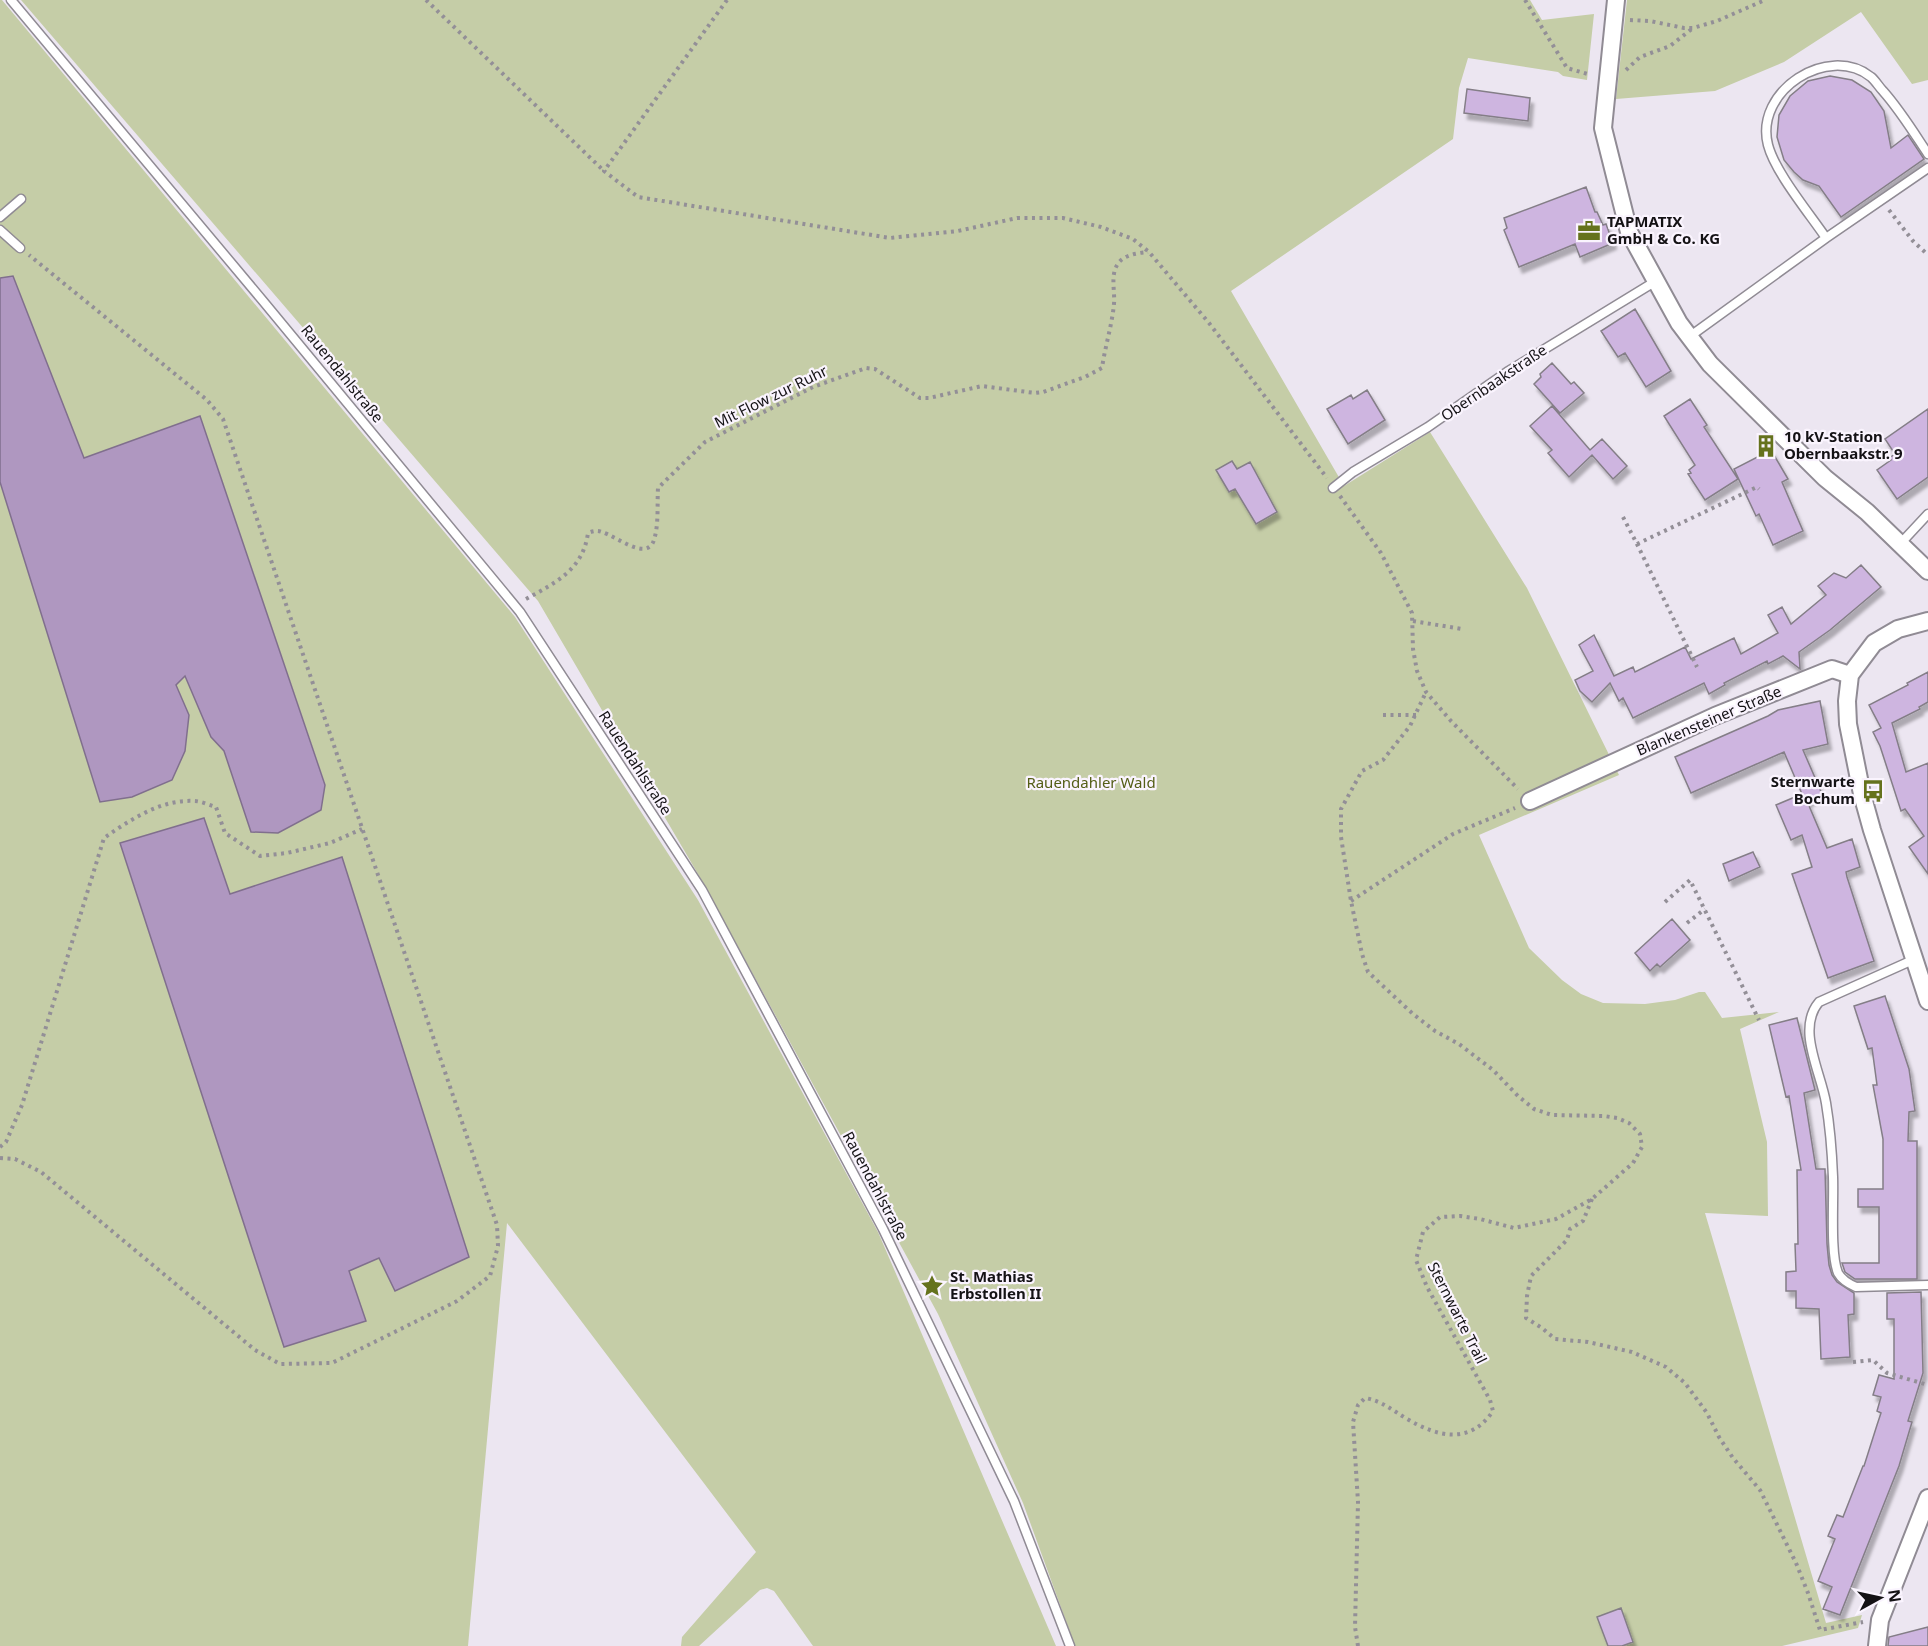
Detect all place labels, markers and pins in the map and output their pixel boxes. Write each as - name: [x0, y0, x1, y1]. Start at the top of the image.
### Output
- place label: TAPMATIX GmbH & Co. KG: [1607, 211, 1720, 248]
- office icon: TAPMATIX GmbH & Co. KG: [1576, 218, 1602, 244]
- place label: 10 kV-Station Obernbaakstr. 9: [1784, 426, 1903, 463]
- building icon: 10 kV-Station Obernbaakstr. 9: [1753, 433, 1779, 459]
- place label: Sternwarte Bochum: [1771, 771, 1855, 808]
- bus stop icon: Sternwarte Bochum: [1860, 778, 1886, 804]
- place label: St. Mathias Erbstollen II: [950, 1266, 1041, 1303]
- place icon: St. Mathias Erbstollen II: [919, 1273, 945, 1299]

